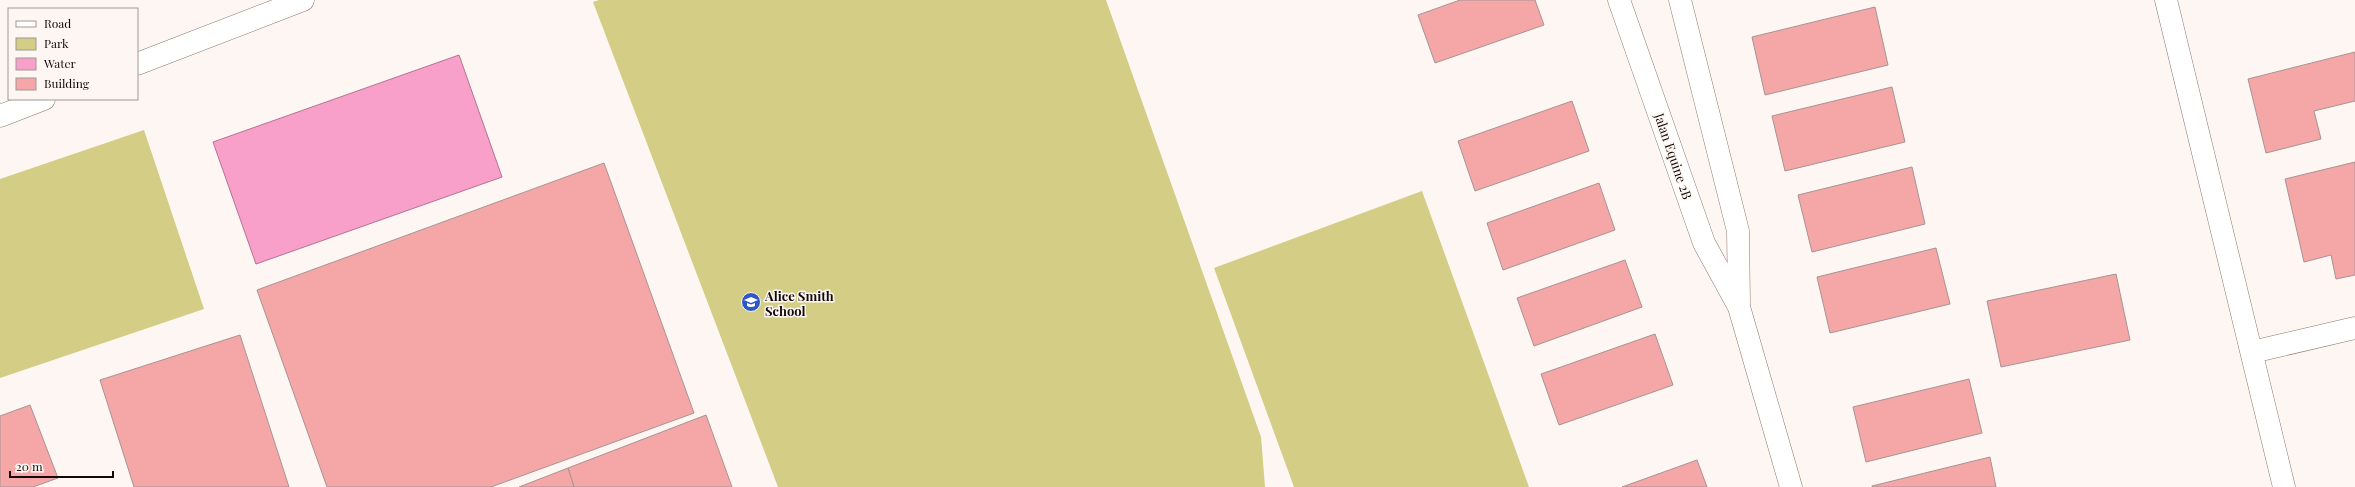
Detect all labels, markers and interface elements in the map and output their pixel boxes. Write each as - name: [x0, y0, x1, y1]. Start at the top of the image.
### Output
- legend: [8, 8, 138, 100]
- text: Road: [44, 15, 71, 31]
- text: Park: [44, 35, 69, 51]
- text: Water: [43, 55, 77, 71]
- text: Building: [44, 75, 90, 91]
- street label: Jalan Equine 2B: [1651, 110, 1697, 201]
- place label: Alice Smith School: [764, 287, 834, 319]
- school or university icon: Alice Smith School: [740, 291, 762, 313]
- scale bar: [10, 453, 113, 479]
- text: 20 m: [16, 458, 43, 474]

